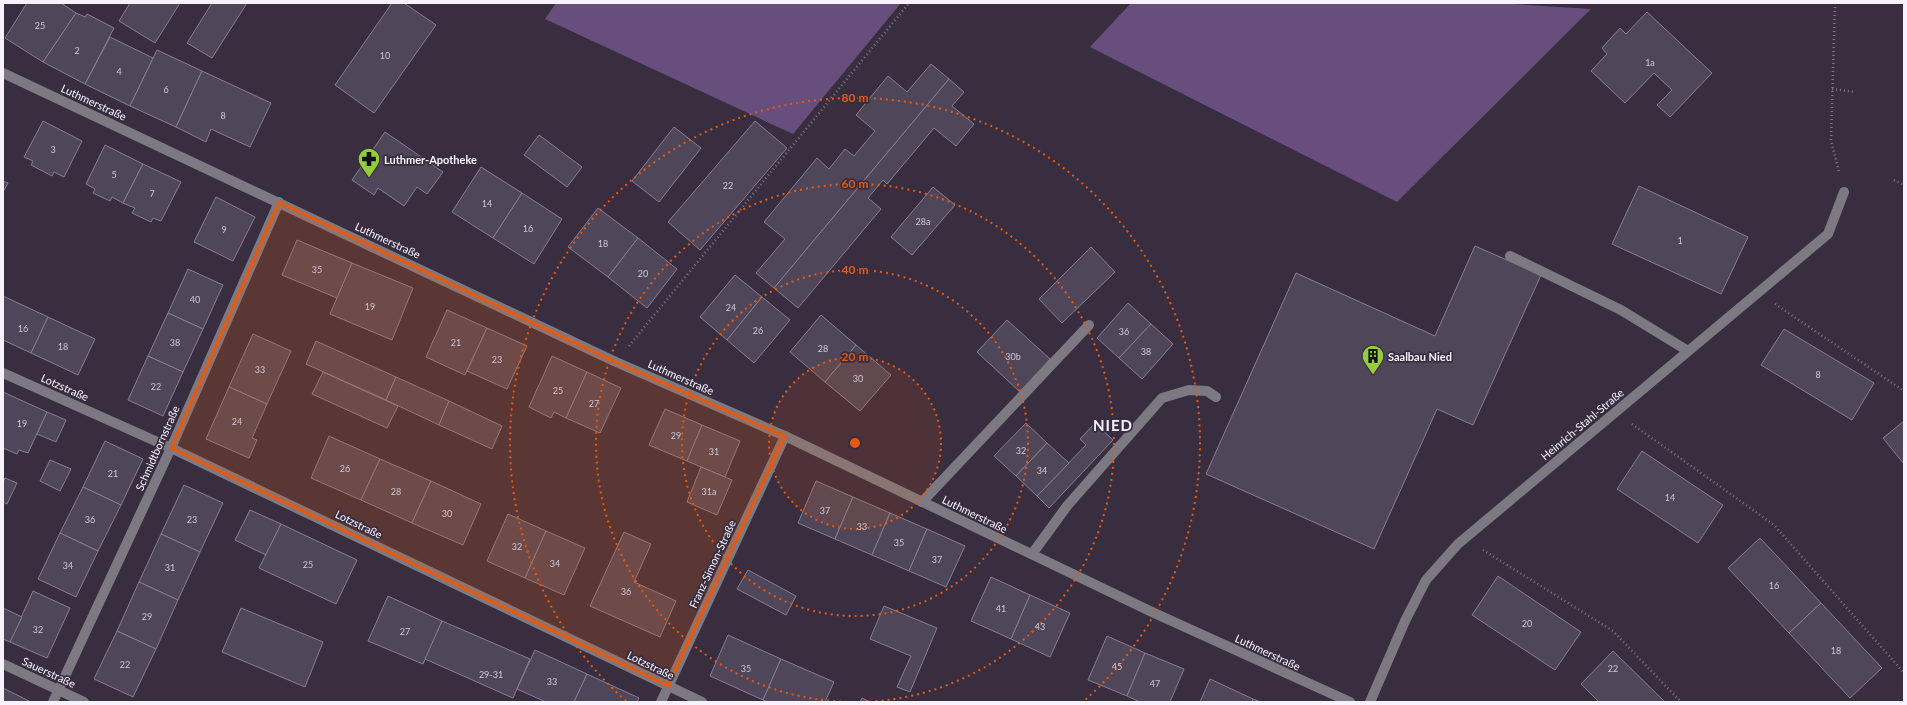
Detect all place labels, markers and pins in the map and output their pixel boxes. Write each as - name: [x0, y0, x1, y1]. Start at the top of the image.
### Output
- pharmacy icon: Luthmer-Apotheke: [356, 146, 382, 179]
- place label: Luthmer-Apotheke: [384, 153, 477, 166]
- building icon: Saalbau Nied: [1360, 343, 1386, 376]
- place label: Saalbau Nied: [1388, 350, 1452, 363]
- centre of rings: [848, 436, 862, 450]

